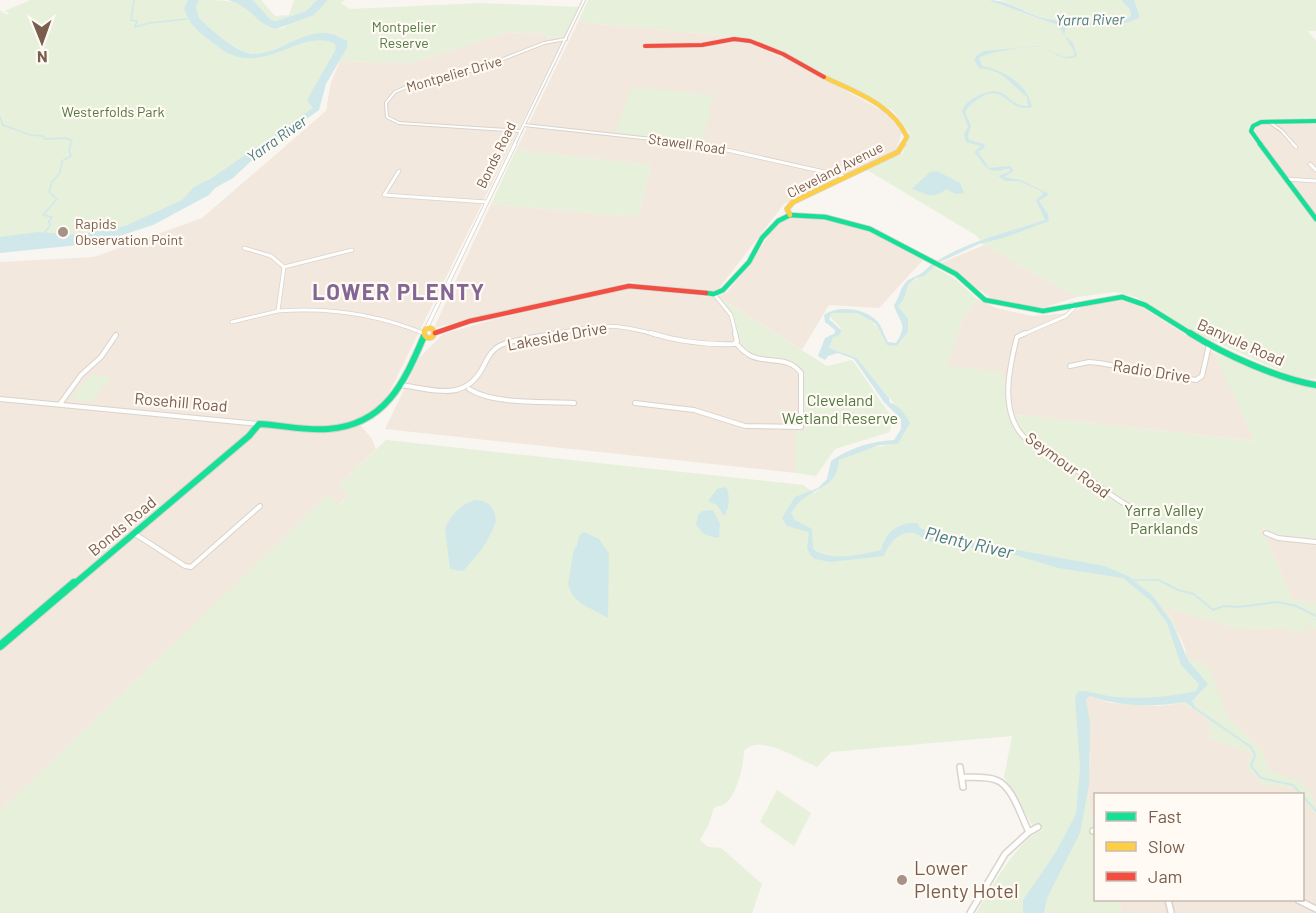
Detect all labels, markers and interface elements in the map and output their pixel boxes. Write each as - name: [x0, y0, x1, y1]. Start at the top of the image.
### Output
- water label: Yarra River: [1055, 9, 1125, 29]
- north arrow: [12, 12, 72, 72]
- park label: Montpelier Reserve: [372, 18, 436, 51]
- text: N: [37, 48, 48, 67]
- street label: Montpelier Drive: [404, 52, 504, 95]
- park label: Westerfolds Park: [61, 103, 165, 120]
- water label: Yarra River: [243, 111, 310, 165]
- street label: Bonds Road: [472, 119, 519, 191]
- street label: Stawell Road: [647, 130, 727, 157]
- street label: Cleveland Avenue: [784, 138, 886, 201]
- place label: Rapids Observation Point: [75, 215, 183, 248]
- marker: Rapids Observation Point: [56, 225, 70, 239]
- district label: LOWER PLENTY: [312, 278, 486, 304]
- street label: Banyule Road: [1195, 314, 1288, 369]
- street label: Lakeside Drive: [505, 317, 608, 354]
- street label: Radio Drive: [1112, 355, 1192, 386]
- street label: Rosehill Road: [134, 388, 228, 415]
- park label: Cleveland Wetland Reserve: [782, 390, 898, 427]
- street label: Seymour Road: [1022, 428, 1114, 502]
- street label: Bonds Road: [84, 492, 159, 559]
- park label: Yarra Valley Parklands: [1124, 500, 1204, 537]
- water label: Plenty River: [923, 521, 1016, 563]
- legend: [1094, 793, 1304, 901]
- text: Fast: [1148, 805, 1182, 827]
- text: Slow: [1148, 835, 1185, 857]
- place label: Lower Plenty Hotel: [914, 855, 1018, 902]
- text: Jam: [1148, 865, 1182, 887]
- marker: Lower Plenty Hotel: [895, 873, 909, 887]

